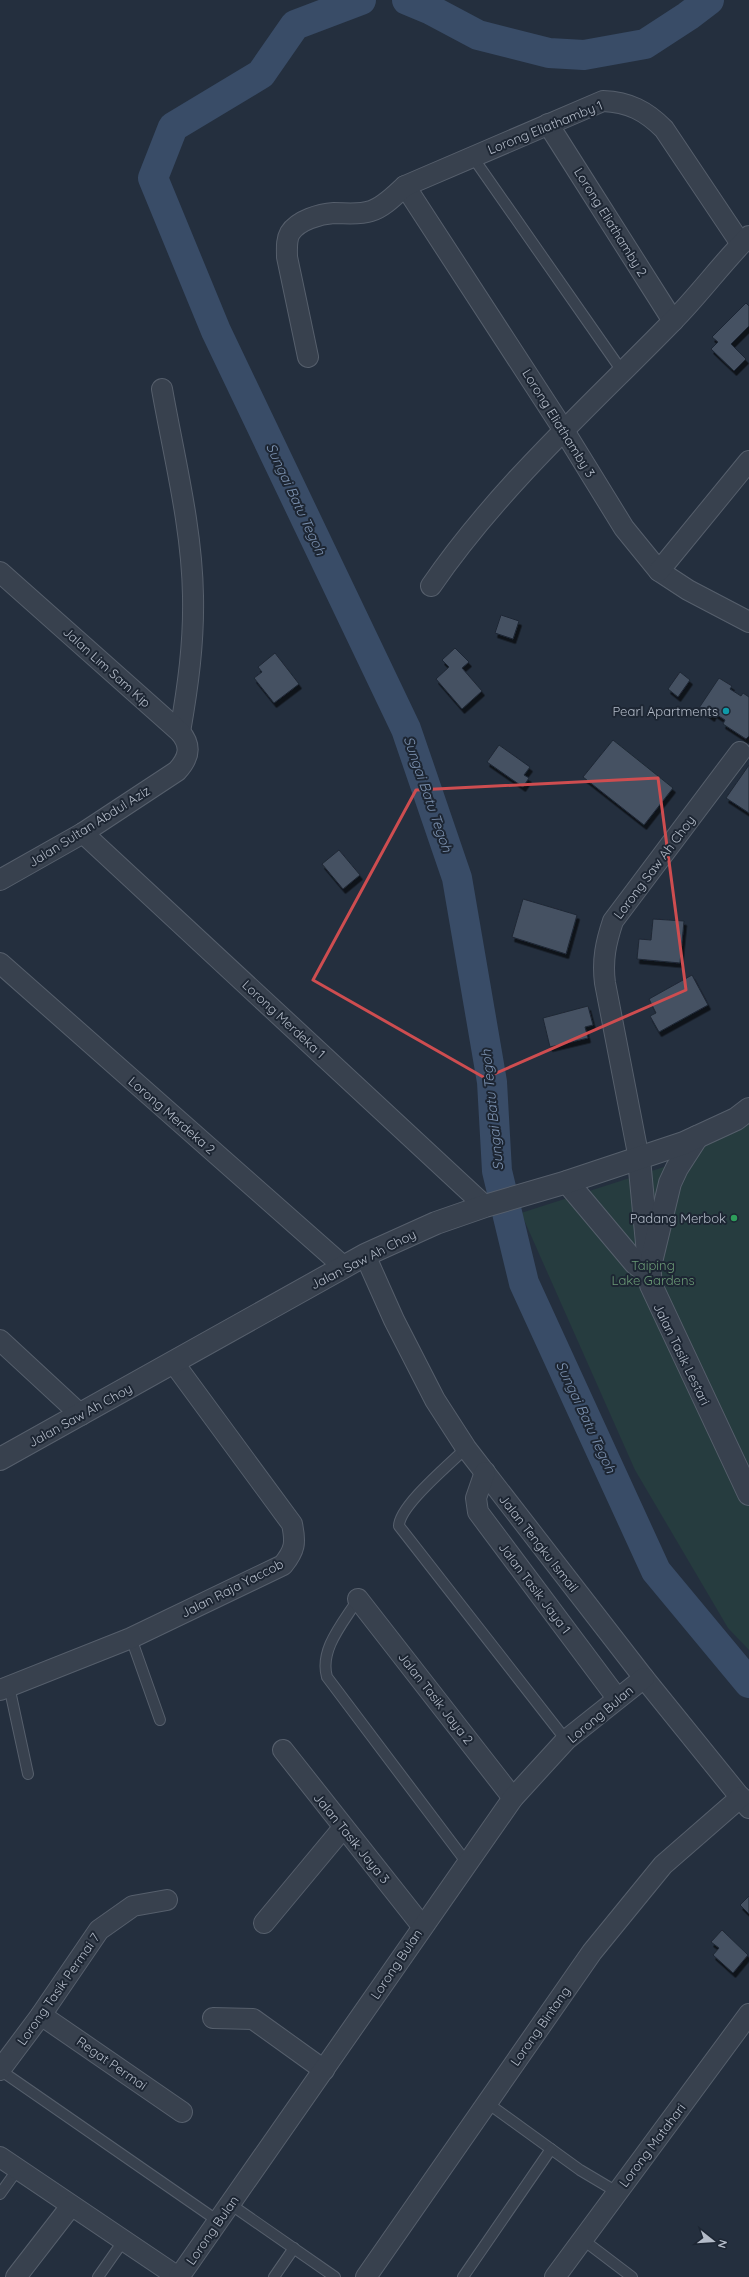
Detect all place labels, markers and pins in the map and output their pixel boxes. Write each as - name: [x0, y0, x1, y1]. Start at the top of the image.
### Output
- place label: Pearl Apartments: [613, 703, 718, 719]
- marker: Pearl Apartments: [721, 706, 731, 716]
- place label: Padang Merbok: [630, 1210, 726, 1226]
- marker: Padang Merbok: [729, 1213, 739, 1223]

